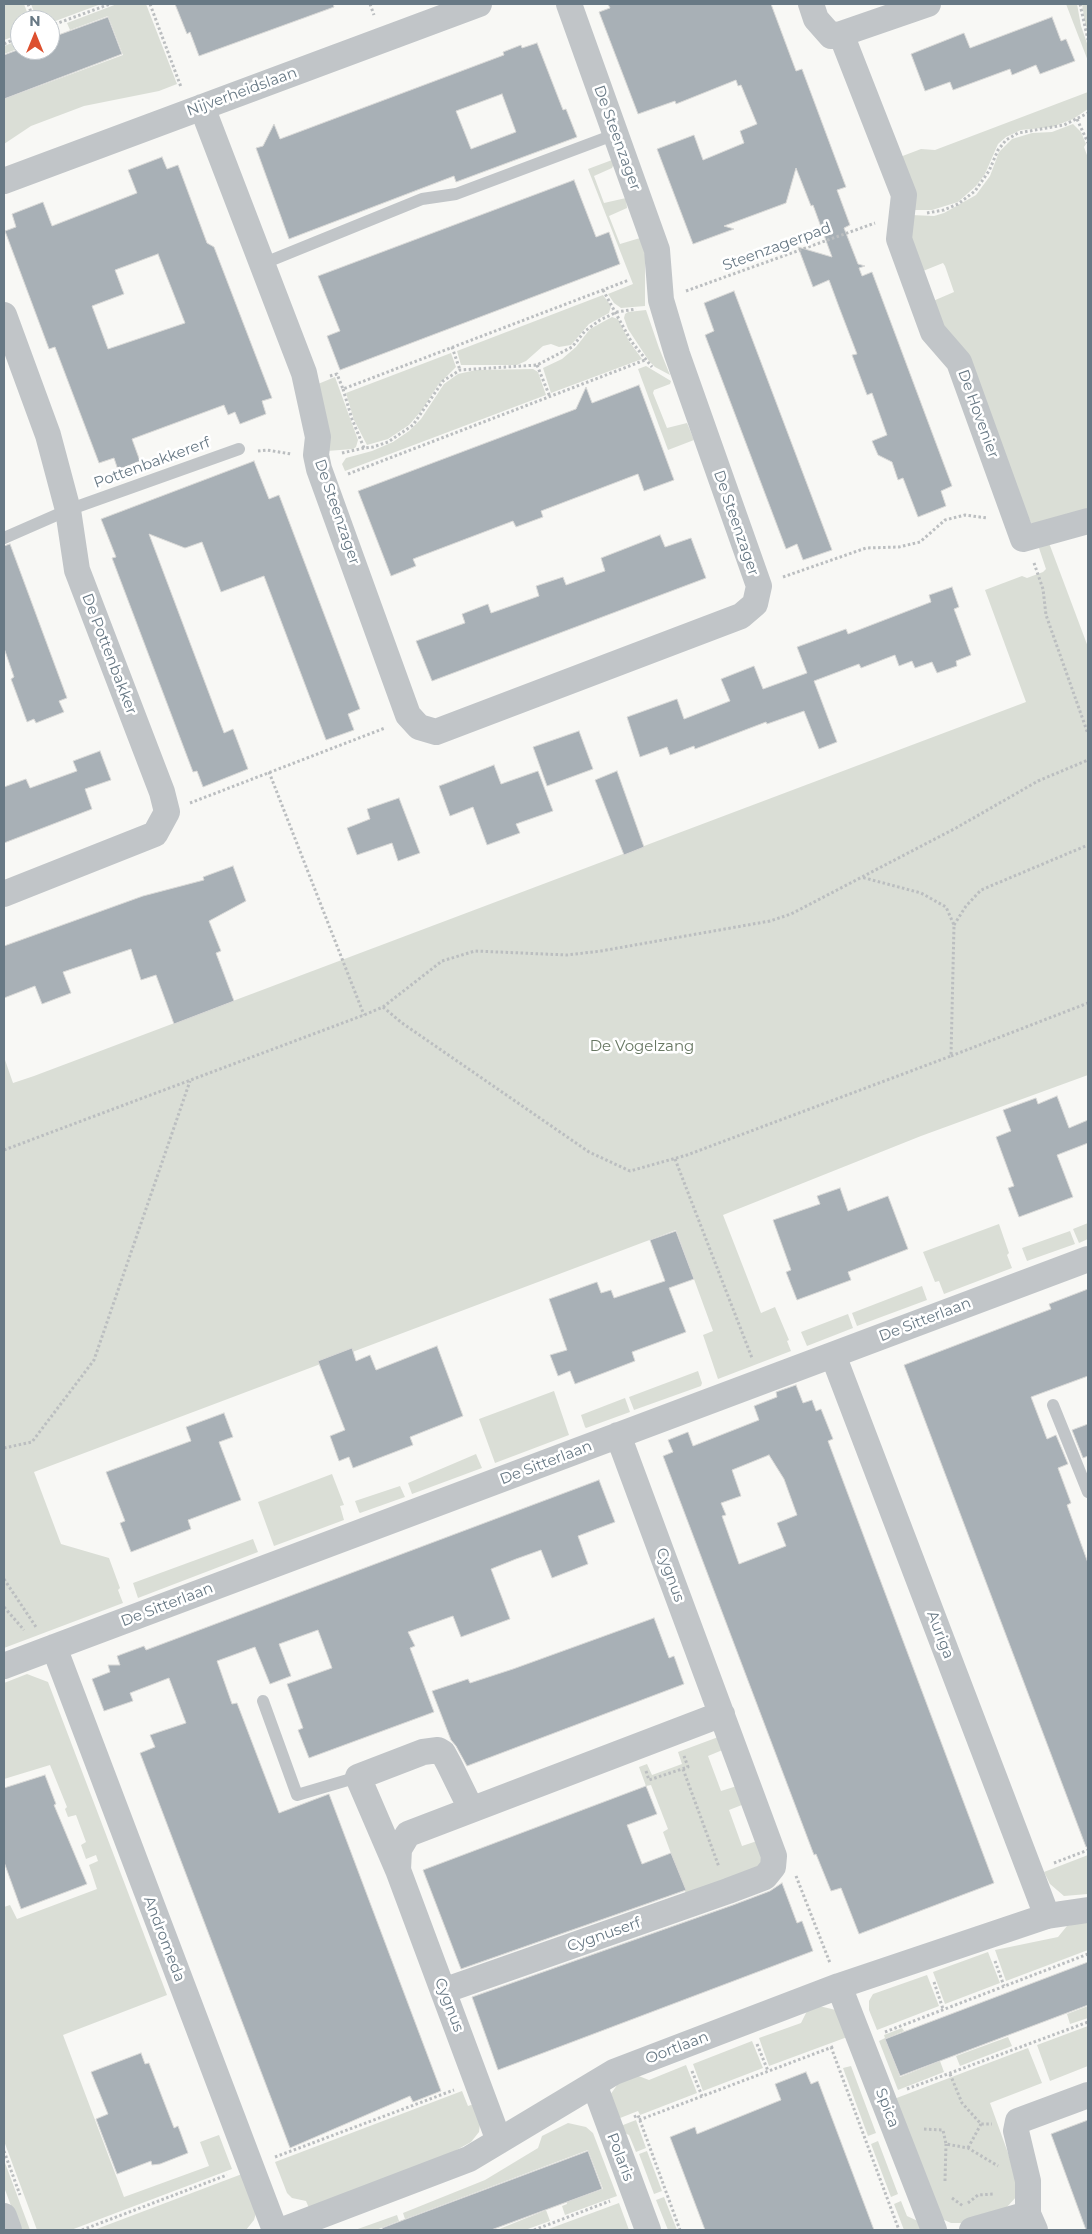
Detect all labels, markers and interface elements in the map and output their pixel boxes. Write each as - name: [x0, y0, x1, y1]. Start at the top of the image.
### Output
- north arrow: [10, 10, 60, 60]
- text: N: [29, 12, 41, 30]
- street label: Nijverheidslaan: [185, 64, 299, 120]
- street label: De Steenzager: [590, 83, 644, 193]
- street label: Steenzagerpad: [720, 219, 834, 275]
- street label: De Hovenier: [954, 367, 1002, 461]
- street label: Pottenbakkererf: [91, 434, 213, 492]
- street label: De Steenzager: [310, 457, 364, 567]
- street label: De Steenzager: [709, 468, 763, 578]
- street label: De Pottenbakker: [78, 591, 140, 717]
- park label: De Vogelzang: [590, 1038, 694, 1056]
- street label: De Sitterlaan: [876, 1294, 974, 1346]
- street label: De Sitterlaan: [497, 1437, 595, 1489]
- street label: Cygnus: [652, 1545, 688, 1605]
- street label: De Sitterlaan: [118, 1579, 216, 1631]
- street label: Auriga: [923, 1609, 957, 1661]
- street label: Andromeda: [139, 1894, 189, 1984]
- street label: Cygnuserf: [565, 1914, 643, 1956]
- street label: Cygnus: [430, 1975, 468, 2035]
- street label: Oortlaan: [643, 2028, 711, 2068]
- street label: Spica: [871, 2086, 903, 2130]
- street label: Polaris: [603, 2130, 637, 2184]

